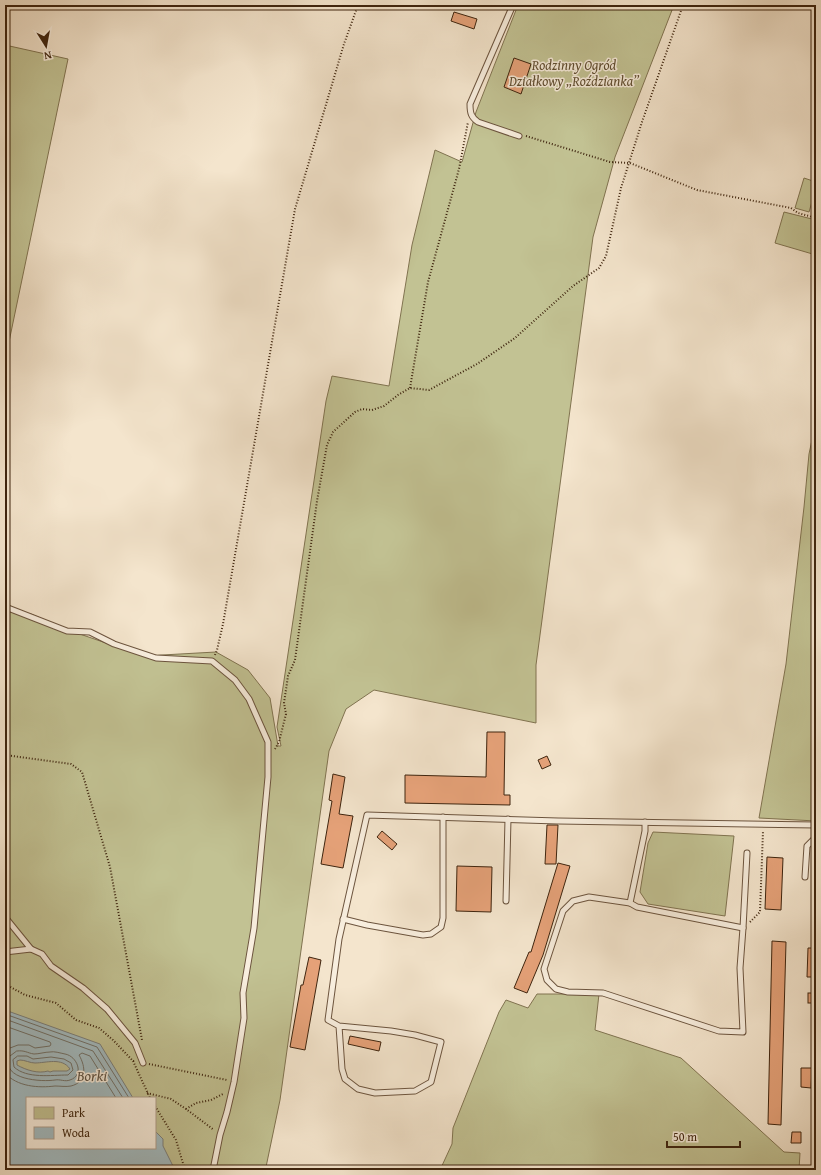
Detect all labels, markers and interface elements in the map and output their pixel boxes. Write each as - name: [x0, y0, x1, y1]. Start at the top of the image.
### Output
- north arrow: [26, 26, 66, 66]
- text: N: [42, 47, 53, 64]
- park label: Rodzinny Ogród Działkowy „Roździanka”: [508, 55, 639, 91]
- water label: Borki: [76, 1065, 107, 1086]
- legend: [26, 1097, 156, 1149]
- text: Park: [62, 1104, 86, 1121]
- scale bar: [667, 1123, 740, 1149]
- text: Woda: [62, 1124, 90, 1141]
- text: 50 m: [673, 1128, 697, 1145]

